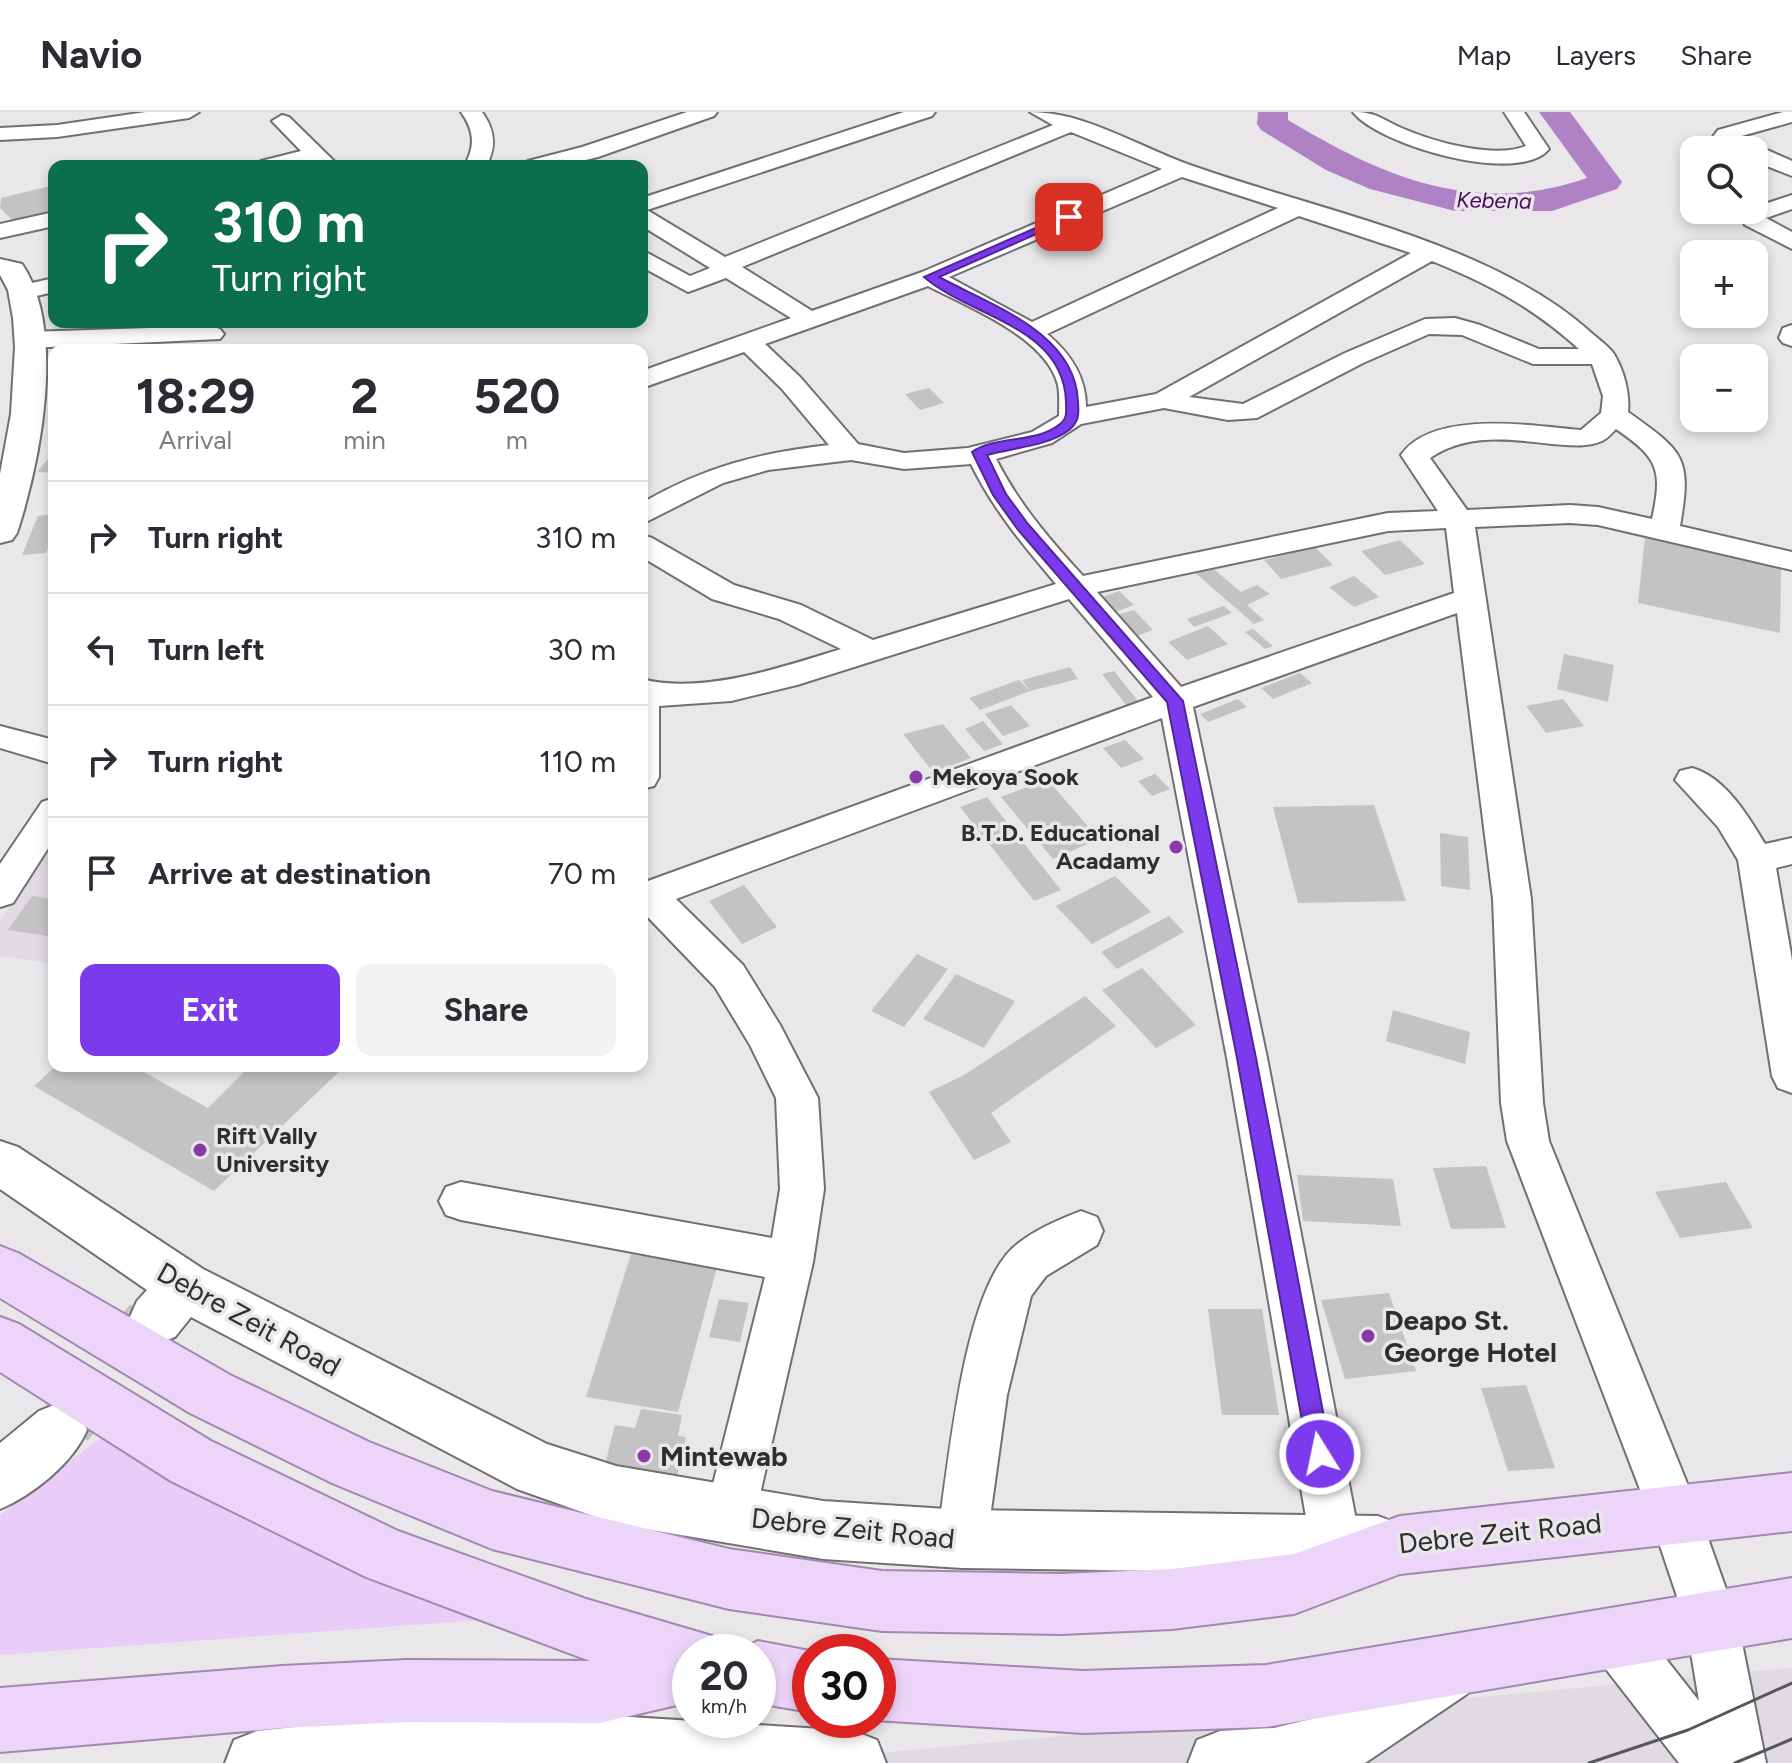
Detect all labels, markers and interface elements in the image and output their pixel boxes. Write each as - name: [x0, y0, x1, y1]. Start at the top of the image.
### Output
- text: Navio: [40, 32, 142, 78]
- text: Map: [1457, 38, 1511, 72]
- text: Layers: [1555, 38, 1636, 72]
- text: Share: [1680, 38, 1752, 72]
- map controls: [1680, 136, 1768, 432]
- button: search: [1680, 136, 1768, 224]
- pin: [1035, 183, 1103, 251]
- water label: Kebena: [1456, 186, 1532, 215]
- text: 310 m: [212, 189, 365, 256]
- icon: right: [80, 192, 184, 296]
- icon: arrive: [1047, 195, 1091, 239]
- button: +: [1680, 240, 1768, 328]
- text: Turn right: [212, 257, 367, 300]
- button: −: [1680, 344, 1768, 432]
- text: 18:29: [136, 367, 255, 425]
- text: 2: [351, 367, 378, 425]
- text: 520: [474, 367, 560, 425]
- text: Arrival: [159, 424, 232, 456]
- text: min: [343, 424, 386, 456]
- text: m: [506, 424, 528, 456]
- icon: right: [80, 515, 124, 559]
- text: Turn right: [148, 519, 283, 556]
- text: 310 m: [535, 519, 616, 556]
- icon: left: [80, 627, 124, 671]
- text: Turn left: [148, 631, 265, 668]
- text: 30 m: [548, 631, 616, 668]
- icon: right: [80, 739, 124, 783]
- text: Turn right: [148, 743, 283, 780]
- text: 110 m: [539, 743, 616, 780]
- place label: Mekoya Sook: [932, 762, 1079, 791]
- marker: Mekoya Sook: [907, 768, 925, 786]
- place label: B.T.D. Educational Acadamy: [961, 818, 1160, 875]
- marker: B.T.D. Educational Acadamy: [1167, 838, 1185, 856]
- icon: arrive: [80, 851, 124, 895]
- text: Arrive at destination: [148, 855, 431, 892]
- text: 70 m: [548, 855, 616, 892]
- button: Exit: [80, 964, 340, 1056]
- button: Share: [356, 964, 616, 1056]
- place label: Rift Vally University: [216, 1121, 329, 1178]
- marker: Rift Vally University: [191, 1141, 209, 1159]
- street label: Debre Zeit Road: [151, 1255, 347, 1383]
- place label: Deapo St. George Hotel: [1384, 1303, 1557, 1369]
- marker: Deapo St. George Hotel: [1359, 1327, 1377, 1345]
- position arrow: [1278, 1412, 1362, 1496]
- place label: Mintewab: [660, 1439, 788, 1473]
- marker: Mintewab: [635, 1447, 653, 1465]
- street label: Debre Zeit Road: [750, 1500, 956, 1556]
- street label: Debre Zeit Road: [1397, 1505, 1603, 1561]
- speed limit sign: 30: [792, 1634, 896, 1738]
- text: 20: [699, 1652, 749, 1700]
- text: km/h: [701, 1694, 747, 1718]

